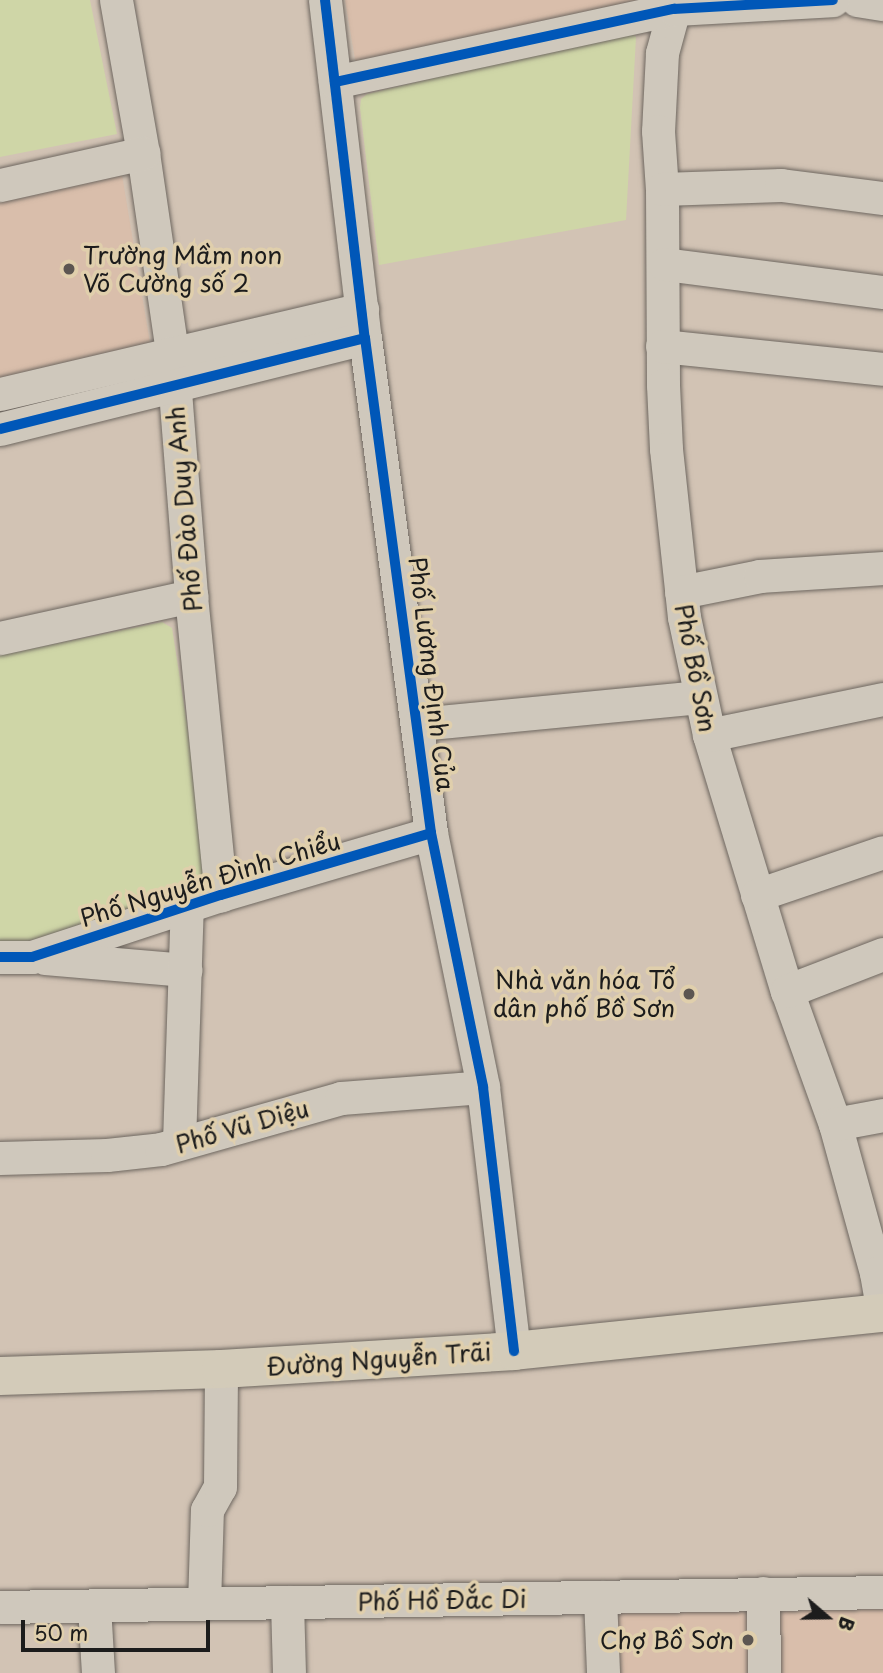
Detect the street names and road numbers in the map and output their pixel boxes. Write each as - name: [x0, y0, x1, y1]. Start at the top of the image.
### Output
- street label: Phố Đào Duy Anh: [161, 405, 207, 613]
- street label: Phố Lương Định Của: [403, 555, 461, 793]
- street label: Phố Bồ Sơn: [670, 602, 722, 734]
- street label: Phố Nguyễn Đình Chiểu: [75, 825, 345, 933]
- street label: Phố Vũ Diệu: [171, 1093, 313, 1159]
- street label: Đường Nguyễn Trãi: [265, 1337, 493, 1381]
- street label: Phố Hồ Đắc Di: [357, 1584, 527, 1616]

